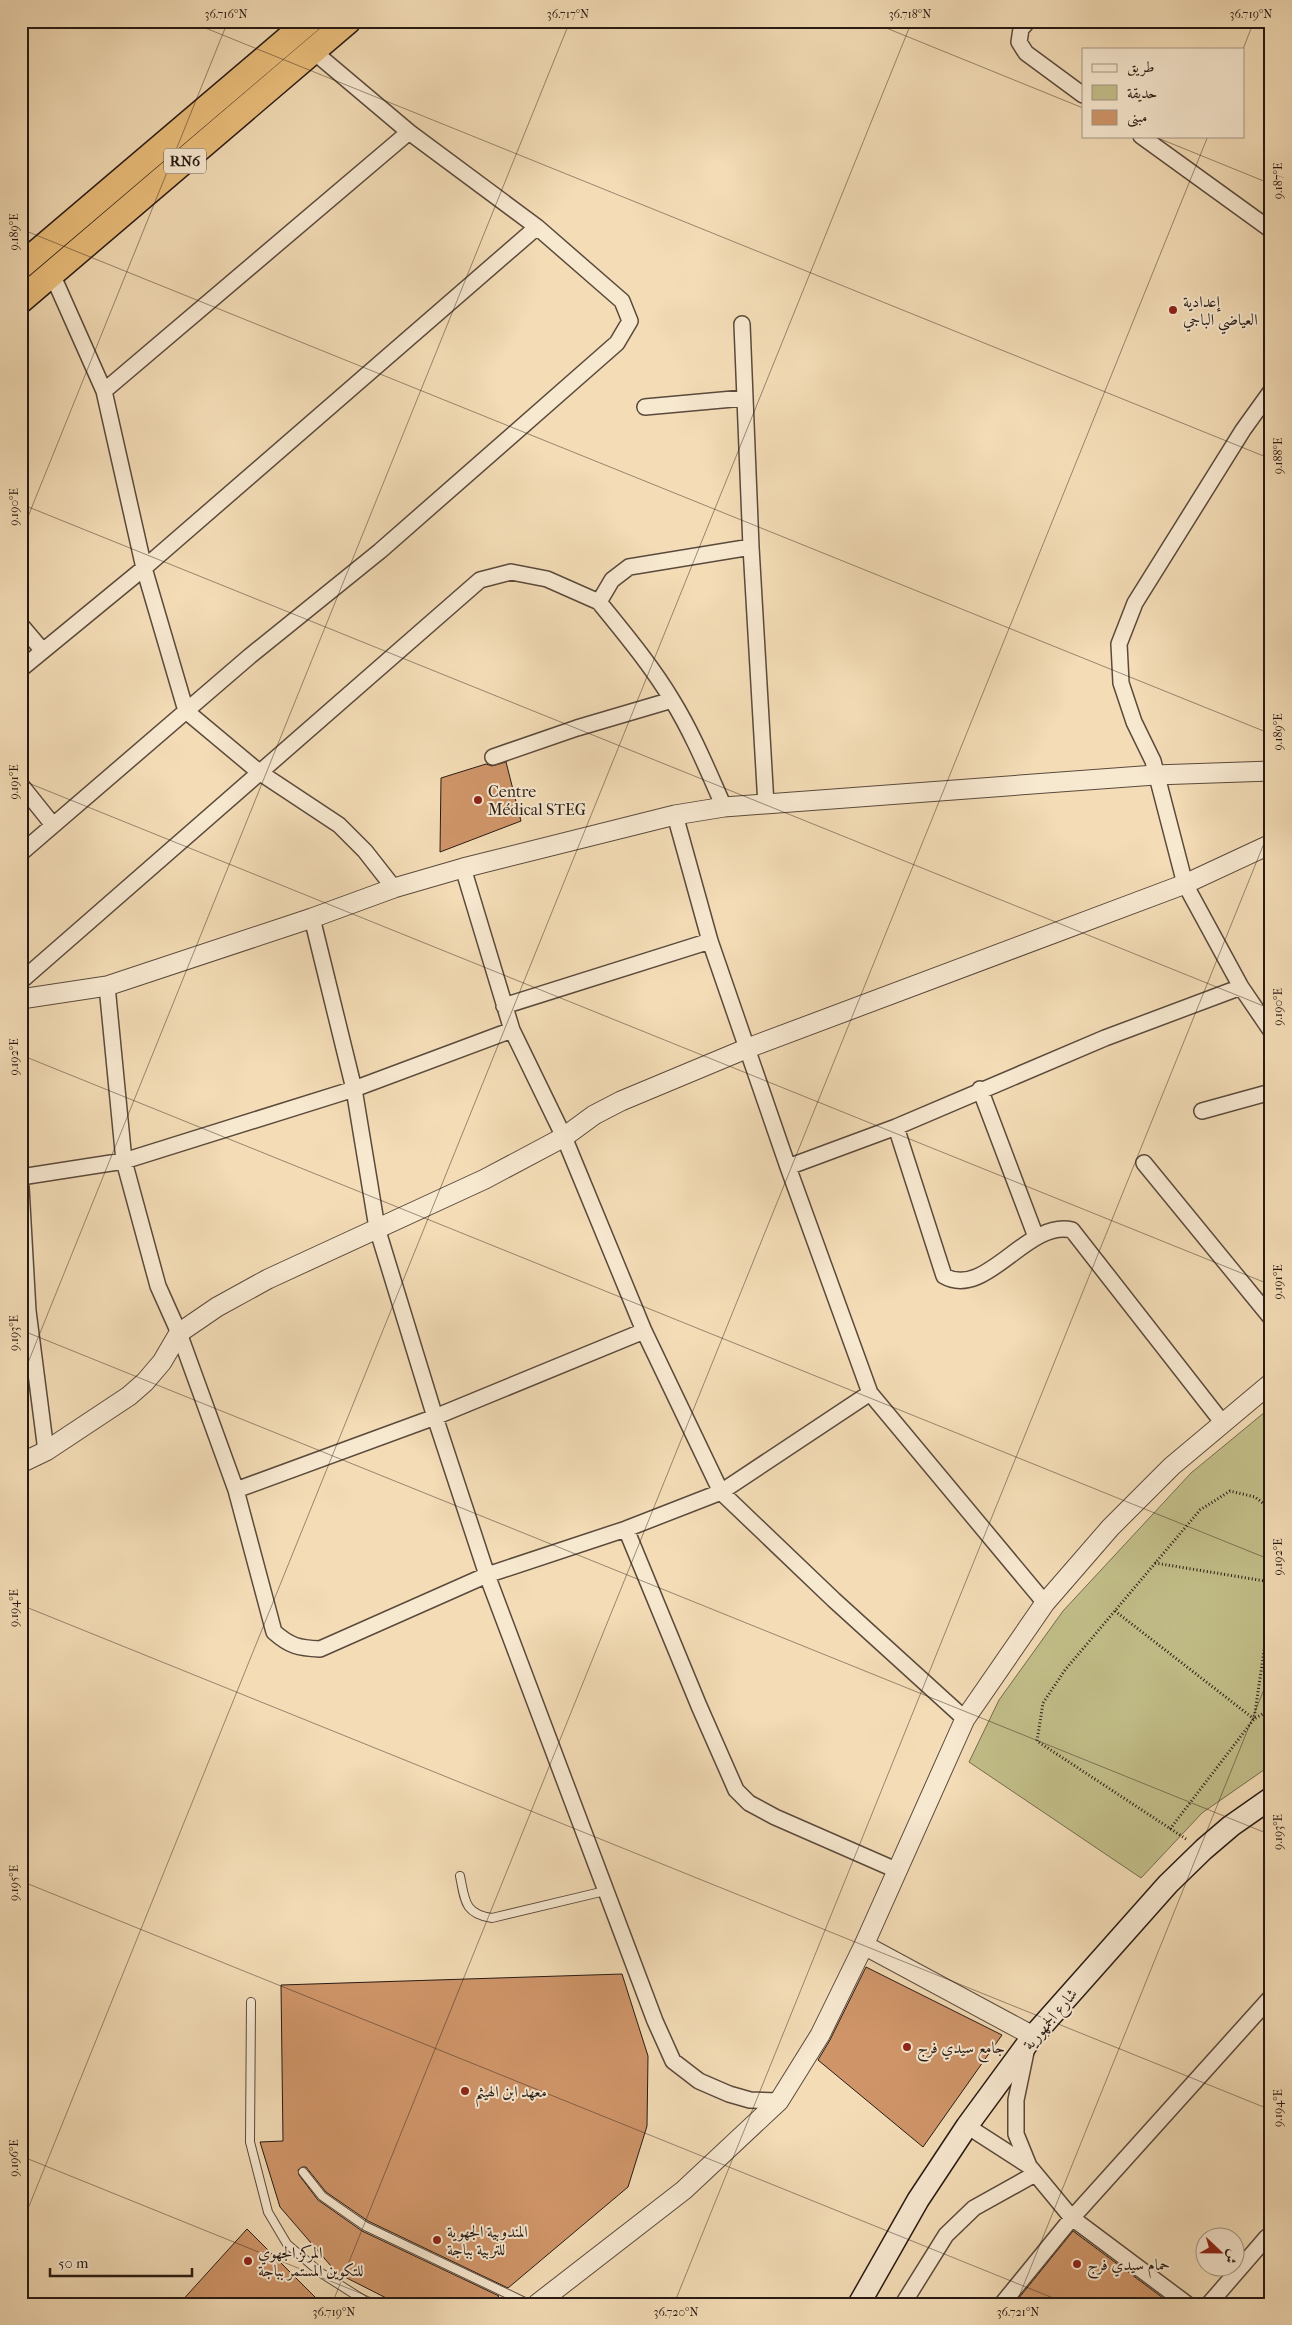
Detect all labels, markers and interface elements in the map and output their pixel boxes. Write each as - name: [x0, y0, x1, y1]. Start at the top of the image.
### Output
- text: 36.716°N: [204, 7, 248, 21]
- text: 36.717°N: [547, 7, 589, 21]
- text: 36.718°N: [889, 7, 931, 21]
- text: 36.719°N: [1230, 7, 1272, 21]
- legend: [1082, 48, 1244, 138]
- text: طريق: [1127, 58, 1154, 77]
- text: حديقة: [1127, 84, 1157, 102]
- text: مبنى: [1127, 108, 1147, 128]
- road number: RN6: [164, 148, 206, 174]
- text: 9.187°E: [1271, 163, 1285, 199]
- text: 9.189°E: [7, 214, 21, 250]
- place label: إعدادية العياضي الباجي: [1183, 292, 1258, 335]
- marker: إعدادية العياضي الباجي: [1167, 304, 1179, 316]
- text: 9.188°E: [1271, 438, 1285, 474]
- text: 9.190°E: [7, 488, 21, 526]
- text: 9.189°E: [1271, 714, 1285, 750]
- text: 9.191°E: [7, 764, 21, 800]
- place label: Centre Médical STEG: [488, 782, 586, 819]
- marker: Centre Médical STEG: [472, 794, 484, 806]
- text: 9.190°E: [1271, 988, 1285, 1026]
- text: 9.192°E: [7, 1038, 21, 1076]
- text: 9.191°E: [1271, 1264, 1285, 1300]
- text: 9.193°E: [7, 1315, 21, 1351]
- text: 9.192°E: [1271, 1538, 1285, 1576]
- text: 9.194°E: [7, 1589, 21, 1627]
- text: 9.193°E: [1271, 1814, 1285, 1850]
- text: 9.195°E: [7, 1865, 21, 1901]
- street label: شارع الجمهورية: [1019, 1984, 1084, 2056]
- place label: جامع سيدي فرج: [917, 2038, 1005, 2063]
- marker: جامع سيدي فرج: [901, 2041, 913, 2053]
- place label: معهد ابن الهيثم: [475, 2082, 547, 2108]
- marker: معهد ابن الهيثم: [459, 2085, 471, 2097]
- text: 9.194°E: [1271, 2089, 1285, 2127]
- text: 9.196°E: [7, 2139, 21, 2177]
- place label: المندوبية الجهوية للتربية بباجة: [447, 2222, 528, 2260]
- north arrow: [1194, 2228, 1244, 2278]
- marker: المندوبية الجهوية للتربية بباجة: [431, 2234, 443, 2246]
- place label: المركز الجهوي للتكوين المستمر بباجة: [258, 2243, 364, 2281]
- scale bar: [50, 2245, 192, 2277]
- text: ش: [1221, 2247, 1242, 2266]
- text: 50 m: [58, 2254, 89, 2272]
- marker: المركز الجهوي للتكوين المستمر بباجة: [242, 2255, 254, 2267]
- place label: حمام سيدي فرج: [1087, 2255, 1170, 2279]
- marker: حمام سيدي فرج: [1071, 2258, 1083, 2270]
- text: 36.719°N: [313, 2305, 355, 2319]
- text: 36.720°N: [653, 2305, 699, 2319]
- text: 36.721°N: [997, 2305, 1039, 2319]

